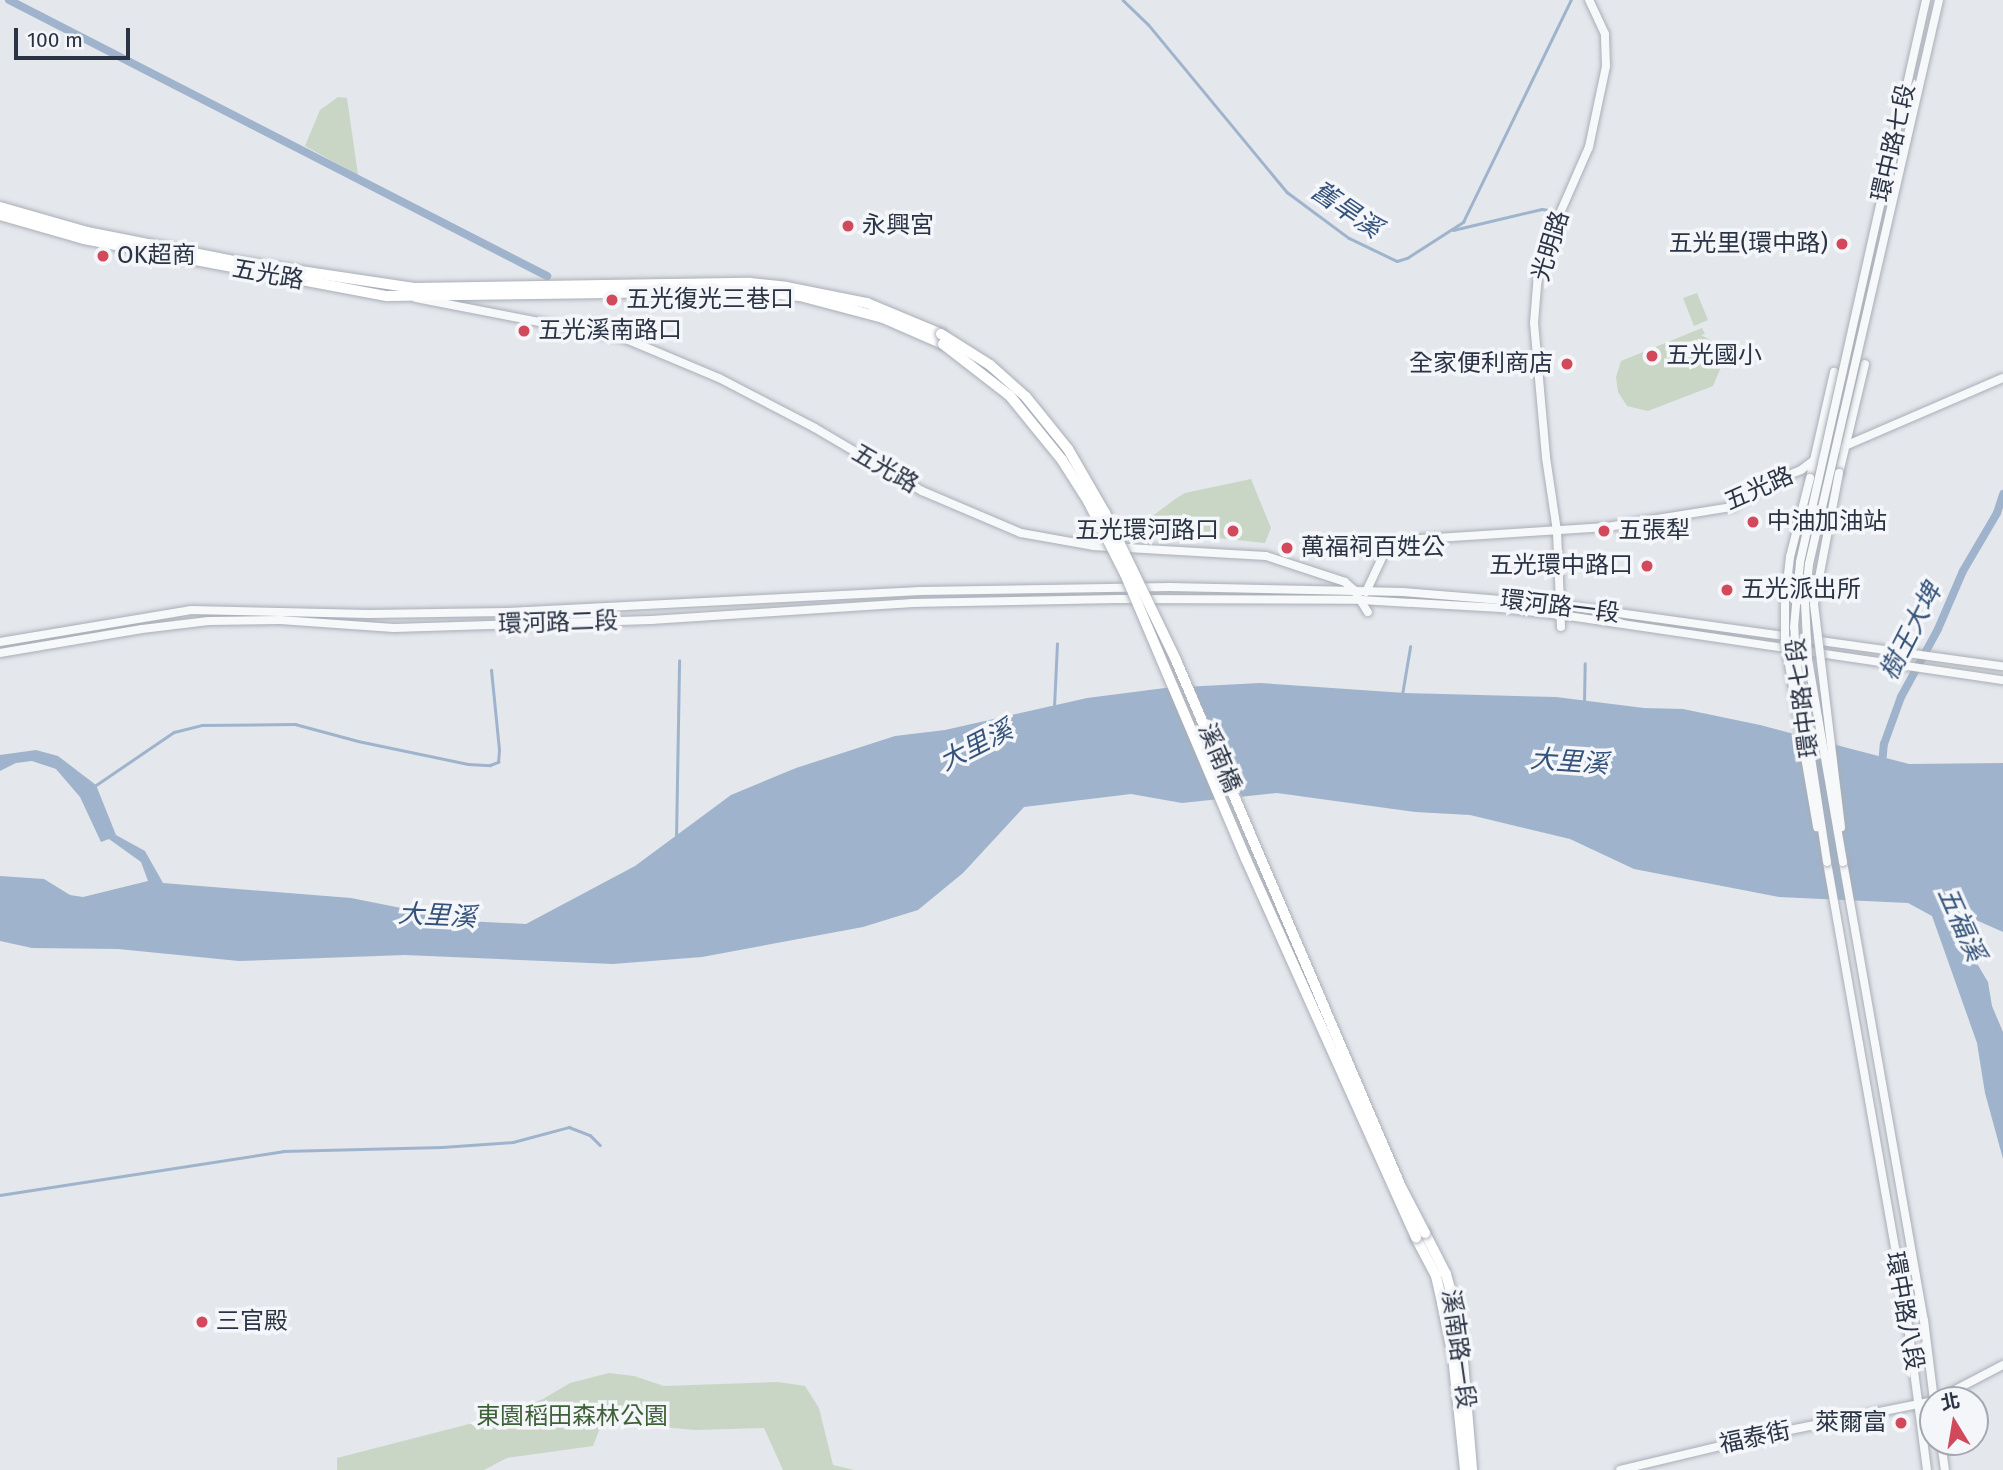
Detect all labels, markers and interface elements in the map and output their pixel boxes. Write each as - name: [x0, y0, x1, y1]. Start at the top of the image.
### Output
- scale bar: [18, 14, 133, 58]
- text: 100 m: [27, 27, 83, 53]
- street label: 環中路七段: [1866, 81, 1922, 205]
- water label: 舊旱溪: [1305, 175, 1387, 245]
- street label: 光明路: [1527, 207, 1575, 285]
- place label: 永興宮: [862, 212, 934, 240]
- marker: 永興宮: [840, 218, 856, 234]
- place label: 五光里(環中路): [1668, 230, 1828, 258]
- marker: 五光里(環中路): [1834, 236, 1850, 252]
- place label: OK超商: [117, 242, 196, 270]
- marker: OK超商: [95, 248, 111, 264]
- street label: 五光路: [230, 255, 306, 295]
- place label: 五光復光三巷口: [626, 286, 794, 314]
- marker: 五光復光三巷口: [604, 292, 620, 308]
- place label: 五光溪南路口: [538, 317, 682, 345]
- marker: 五光溪南路口: [516, 323, 532, 339]
- place label: 五光國小: [1666, 342, 1762, 370]
- marker: 五光國小: [1644, 348, 1660, 364]
- place label: 全家便利商店: [1409, 350, 1553, 378]
- marker: 全家便利商店: [1559, 356, 1575, 372]
- street label: 五光路: [847, 439, 923, 499]
- street label: 五光路: [1720, 461, 1798, 517]
- place label: 中油加油站: [1767, 508, 1887, 536]
- marker: 中油加油站: [1745, 514, 1761, 530]
- place label: 五光環河路口: [1075, 517, 1219, 545]
- place label: 五張犁: [1618, 517, 1690, 545]
- marker: 五光環河路口: [1225, 523, 1241, 539]
- marker: 五張犁: [1596, 523, 1612, 539]
- place label: 萬福祠百姓公: [1301, 534, 1445, 562]
- marker: 萬福祠百姓公: [1279, 540, 1295, 556]
- place label: 五光環中路口: [1489, 552, 1633, 580]
- marker: 五光環中路口: [1639, 558, 1655, 574]
- place label: 五光派出所: [1741, 576, 1861, 604]
- water label: 樹王大埤: [1873, 579, 1949, 685]
- marker: 五光派出所: [1719, 582, 1735, 598]
- street label: 環河路一段: [1499, 585, 1621, 629]
- street label: 環河路二段: [498, 607, 618, 639]
- street label: 環中路七段: [1781, 637, 1825, 759]
- water label: 大里溪: [934, 714, 1018, 778]
- street label: 溪南橋: [1192, 719, 1246, 797]
- water label: 大里溪: [1529, 744, 1609, 780]
- water label: 五福溪: [1931, 882, 1991, 966]
- water label: 大里溪: [397, 898, 477, 934]
- street label: 環中路八段: [1879, 1249, 1929, 1373]
- street label: 溪南路一段: [1435, 1288, 1481, 1410]
- place label: 三官殿: [216, 1308, 288, 1336]
- marker: 三官殿: [194, 1314, 210, 1330]
- north arrow: [1919, 1386, 1989, 1456]
- text: 北: [1939, 1389, 1962, 1415]
- park label: 東園稻田森林公園: [476, 1403, 668, 1431]
- place label: 萊爾富: [1815, 1409, 1887, 1437]
- marker: 萊爾富: [1893, 1415, 1909, 1431]
- street label: 福泰街: [1717, 1416, 1793, 1460]

